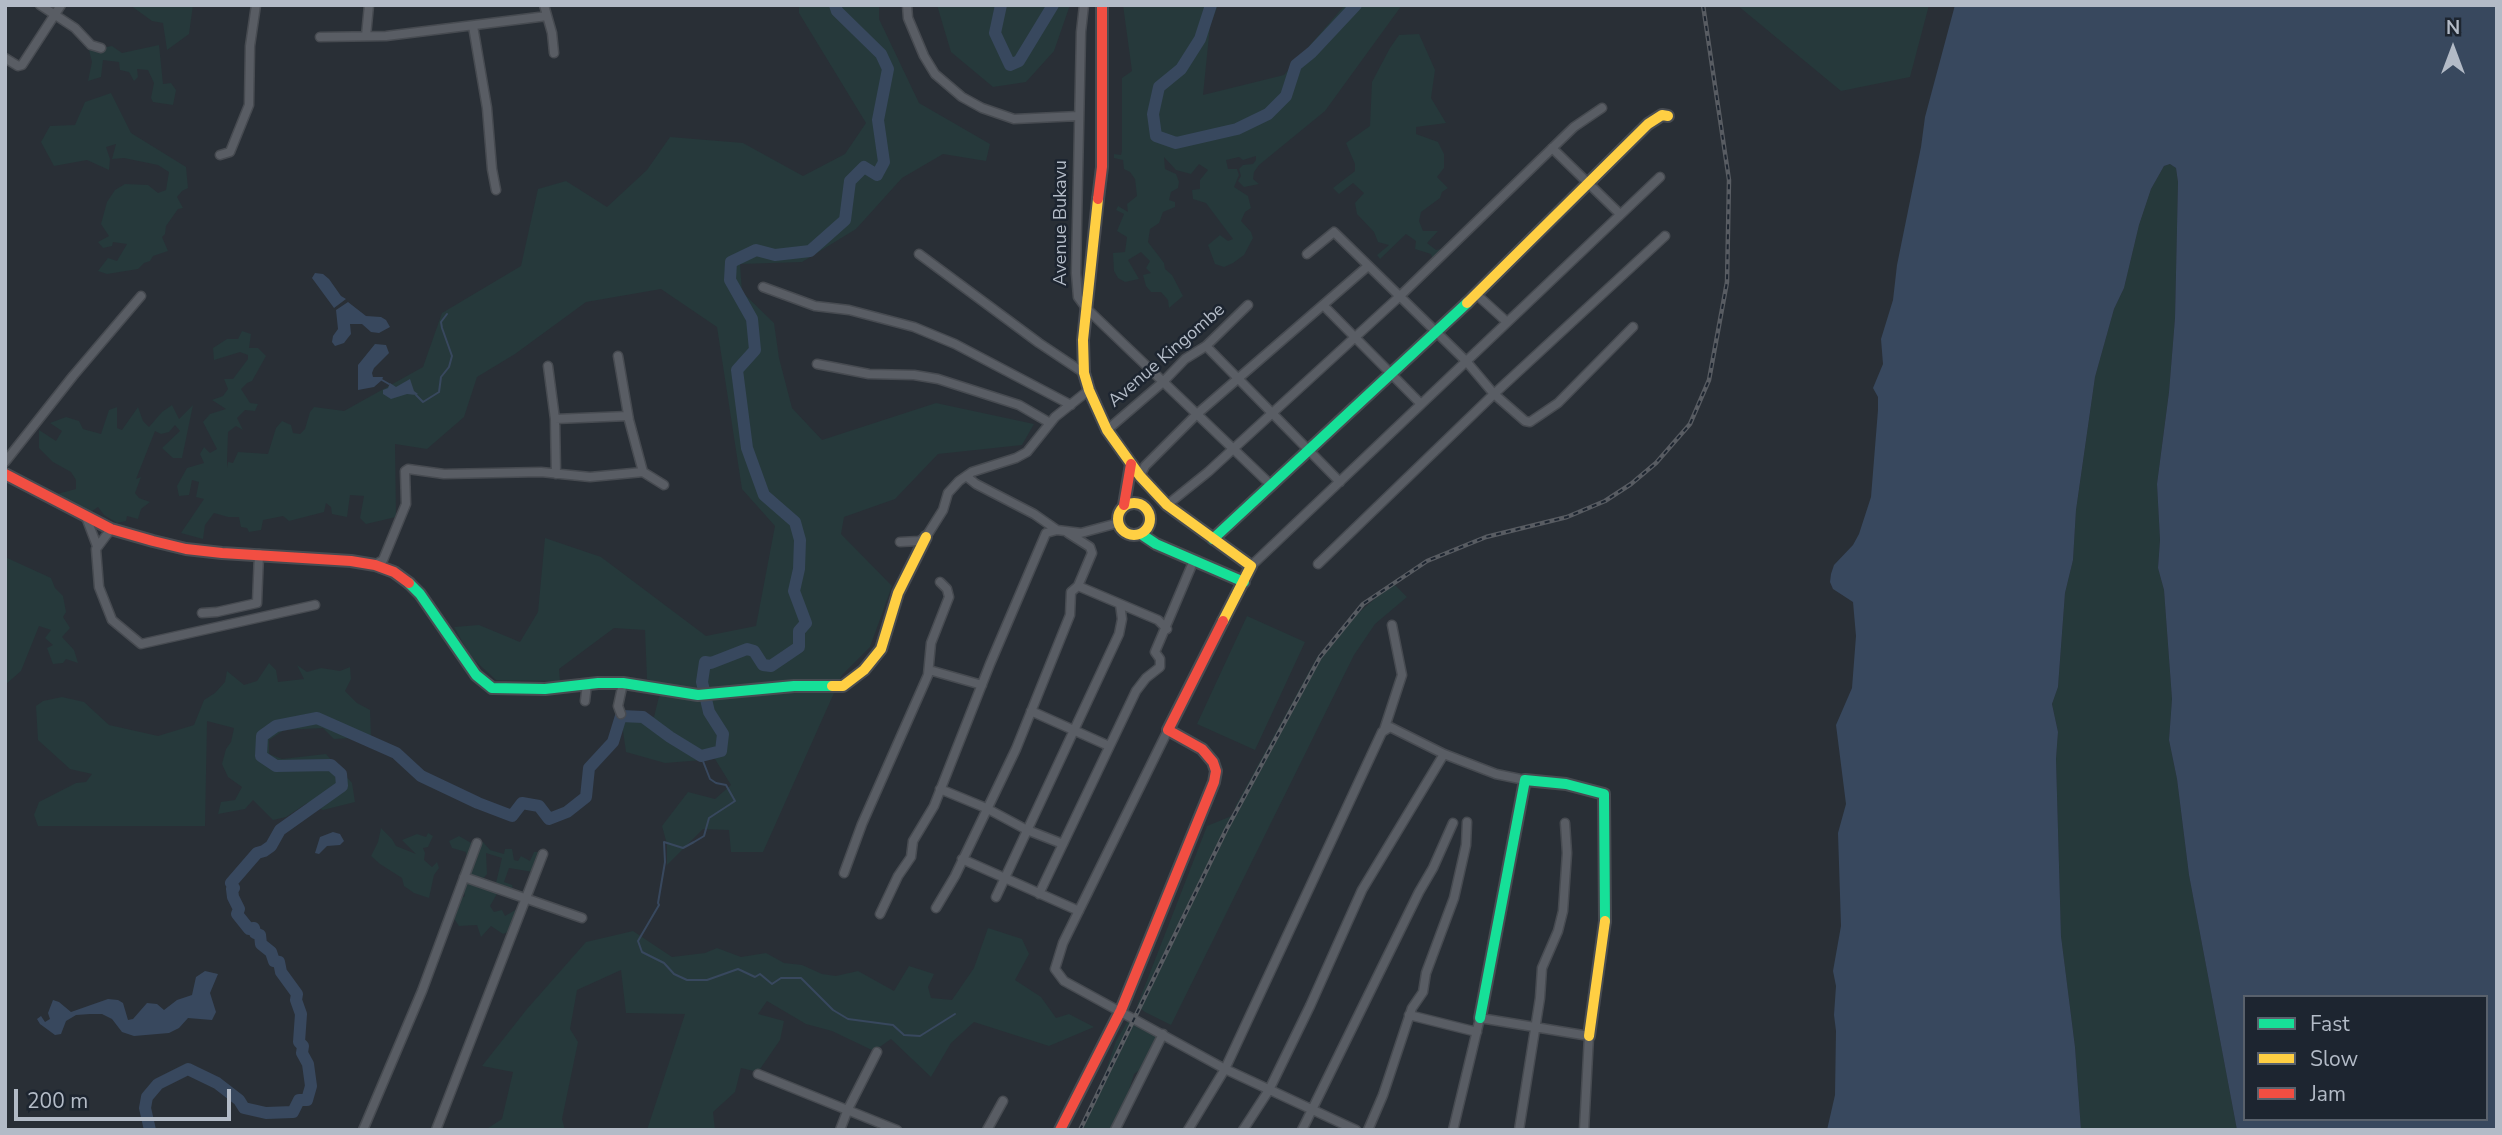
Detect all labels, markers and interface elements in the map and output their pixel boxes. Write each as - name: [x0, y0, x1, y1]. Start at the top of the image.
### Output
- north arrow: [2418, 14, 2488, 84]
- text: N: [2446, 15, 2460, 41]
- street label: Avenue Bukavu: [1051, 160, 1073, 286]
- street label: Avenue Kingombe: [1104, 299, 1230, 413]
- legend: [2243, 995, 2488, 1121]
- text: Fast: [2310, 1010, 2350, 1038]
- text: Slow: [2310, 1045, 2358, 1073]
- scale bar: [18, 1076, 234, 1120]
- text: Jam: [2310, 1080, 2346, 1108]
- text: 200 m: [27, 1087, 88, 1115]

